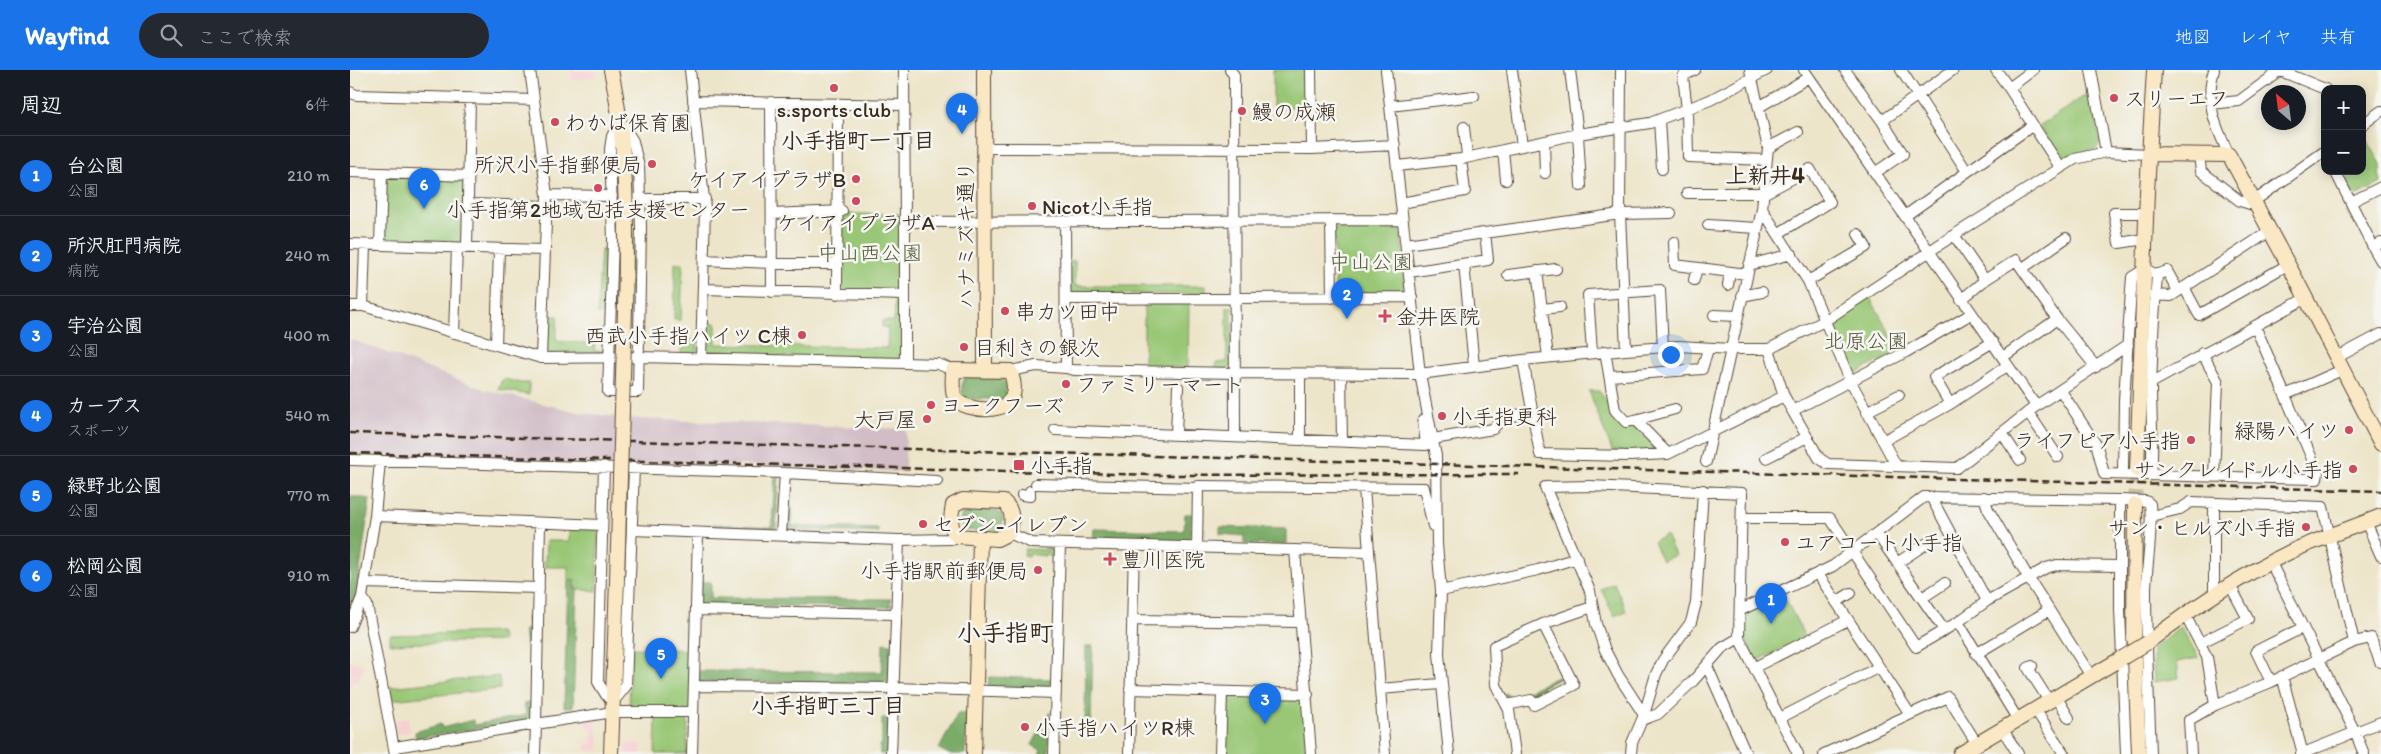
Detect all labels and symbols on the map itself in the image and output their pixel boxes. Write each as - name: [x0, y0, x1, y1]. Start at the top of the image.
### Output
- marker: s.sports club: [828, 82, 840, 94]
- north arrow: [2261, 85, 2306, 130]
- place label: スリーエフ: [2124, 86, 2229, 111]
- marker: スリーエフ: [2108, 92, 2120, 104]
- pin: 4: [946, 93, 978, 134]
- place label: s.sports club: [777, 97, 891, 122]
- place label: 鰻の成瀬: [1252, 99, 1336, 124]
- marker: 鰻の成瀬: [1236, 105, 1248, 117]
- place label: わかば保育園: [565, 110, 691, 135]
- marker: わかば保育園: [549, 116, 561, 128]
- district label: 小手指町一丁目: [781, 127, 935, 154]
- place label: 所沢小手指郵便局: [474, 152, 642, 177]
- marker: 所沢小手指郵便局: [646, 158, 658, 170]
- street label: ハナミズキ通り: [953, 161, 978, 309]
- district label: 上新井4: [1725, 162, 1805, 189]
- place label: ケイアイプラザB: [688, 167, 846, 192]
- pin: 6: [408, 168, 440, 209]
- marker: ケイアイプラザB: [850, 173, 862, 185]
- marker: 小手指第2地域包括支援センター: [592, 182, 604, 194]
- place label: Nicot小手指: [1042, 194, 1153, 219]
- marker: ケイアイプラザA: [850, 195, 862, 207]
- place label: 小手指第2地域包括支援センター: [446, 197, 750, 222]
- marker: Nicot小手指: [1026, 200, 1038, 212]
- place label: ケイアイプラザA: [777, 210, 936, 235]
- park label: 中山西公園: [818, 240, 923, 265]
- park label: 中山公園: [1329, 249, 1413, 274]
- pin: 2: [1331, 278, 1363, 319]
- place label: 串カツ田中: [1015, 299, 1120, 324]
- place label: 金井医院: [1396, 304, 1480, 329]
- marker: 串カツ田中: [999, 305, 1011, 317]
- marker: 金井医院: [1378, 309, 1392, 323]
- place label: 西武小手指ハイツ C棟: [585, 323, 792, 348]
- park label: 北原公園: [1824, 328, 1908, 353]
- marker: 西武小手指ハイツ C棟: [796, 329, 808, 341]
- place label: 目利きの銀次: [974, 335, 1100, 360]
- marker: 目利きの銀次: [958, 341, 970, 353]
- your location: [1658, 342, 1684, 368]
- place label: ファミリーマート: [1076, 372, 1244, 397]
- marker: ファミリーマート: [1060, 378, 1072, 390]
- place label: ヨークフーズ: [941, 393, 1064, 418]
- marker: ヨークフーズ: [925, 399, 937, 411]
- place label: 小手指更科: [1452, 404, 1557, 429]
- place label: 大戸屋: [854, 407, 917, 432]
- marker: 小手指更科: [1436, 410, 1448, 422]
- marker: 大戸屋: [921, 413, 933, 425]
- place label: 緑陽ハイツ: [2234, 418, 2339, 443]
- marker: 緑陽ハイツ: [2343, 424, 2355, 436]
- place label: ライフピア小手指: [2014, 428, 2181, 453]
- marker: ライフピア小手指: [2185, 434, 2197, 446]
- place label: 小手指: [1030, 453, 1093, 478]
- place label: サンクレイドル小手指: [2134, 457, 2343, 482]
- marker: 小手指: [1012, 458, 1026, 472]
- marker: サンクレイドル小手指: [2347, 463, 2359, 475]
- place label: セブン-イレブン: [933, 512, 1088, 537]
- place label: サン・ヒルズ小手指: [2107, 515, 2296, 540]
- marker: セブン-イレブン: [917, 518, 929, 530]
- marker: サン・ヒルズ小手指: [2300, 521, 2312, 533]
- place label: ユアコート小手指: [1795, 530, 1963, 555]
- marker: ユアコート小手指: [1779, 536, 1791, 548]
- place label: 豊川医院: [1121, 547, 1205, 572]
- marker: 豊川医院: [1103, 552, 1117, 566]
- place label: 小手指駅前郵便局: [860, 558, 1028, 583]
- marker: 小手指駅前郵便局: [1032, 564, 1044, 576]
- pin: 1: [1755, 583, 1787, 624]
- district label: 小手指町: [957, 618, 1053, 647]
- pin: 5: [645, 638, 677, 679]
- pin: 3: [1249, 683, 1281, 724]
- district label: 小手指町三丁目: [751, 692, 905, 719]
- place label: 小手指ハイツR棟: [1035, 715, 1195, 740]
- marker: 小手指ハイツR棟: [1019, 721, 1031, 733]

